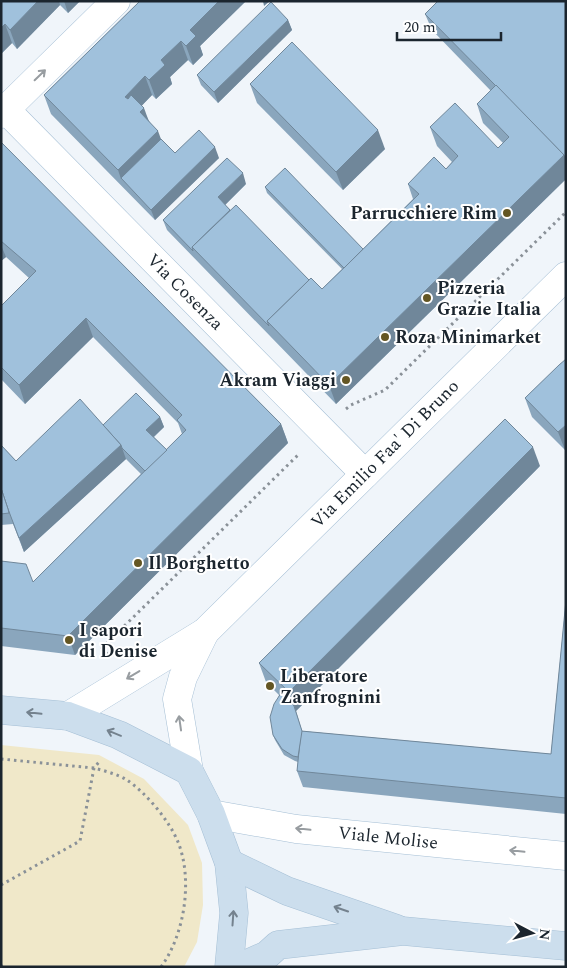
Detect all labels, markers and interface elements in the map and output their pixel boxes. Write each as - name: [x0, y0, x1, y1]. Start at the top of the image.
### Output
- scale bar: [397, 10, 501, 42]
- text: 20 m: [404, 16, 436, 39]
- one-way arrow: [34, 69, 47, 81]
- place label: Parrucchiere Rim: [350, 200, 497, 227]
- marker: Parrucchiere Rim: [501, 207, 513, 219]
- street label: Via Cosenza: [140, 247, 230, 337]
- place label: Pizzeria Grazie Italia: [437, 275, 541, 323]
- marker: Pizzeria Grazie Italia: [421, 292, 433, 304]
- place label: Roza Minimarket: [395, 324, 541, 351]
- marker: Roza Minimarket: [379, 331, 391, 343]
- place label: Akram Viaggi: [220, 367, 336, 394]
- street label: Via Emilio Faa' Di Bruno: [304, 373, 466, 535]
- marker: Akram Viaggi: [340, 374, 352, 386]
- place label: Il Borghetto: [148, 550, 250, 577]
- marker: Il Borghetto: [132, 557, 144, 569]
- place label: I sapori di Denise: [79, 617, 157, 665]
- marker: I sapori di Denise: [63, 634, 75, 646]
- place label: Liberatore Zanfrognini: [280, 663, 381, 711]
- one-way arrow: [127, 670, 141, 680]
- marker: Liberatore Zanfrognini: [264, 680, 276, 692]
- one-way arrow: [27, 708, 43, 718]
- one-way arrow: [175, 715, 185, 731]
- one-way arrow: [107, 728, 122, 738]
- street label: Viale Molise: [337, 819, 439, 857]
- one-way arrow: [296, 824, 312, 834]
- one-way arrow: [510, 846, 526, 855]
- one-way arrow: [333, 904, 349, 913]
- north arrow: [507, 908, 557, 958]
- one-way arrow: [228, 911, 238, 927]
- text: N: [533, 928, 555, 941]

